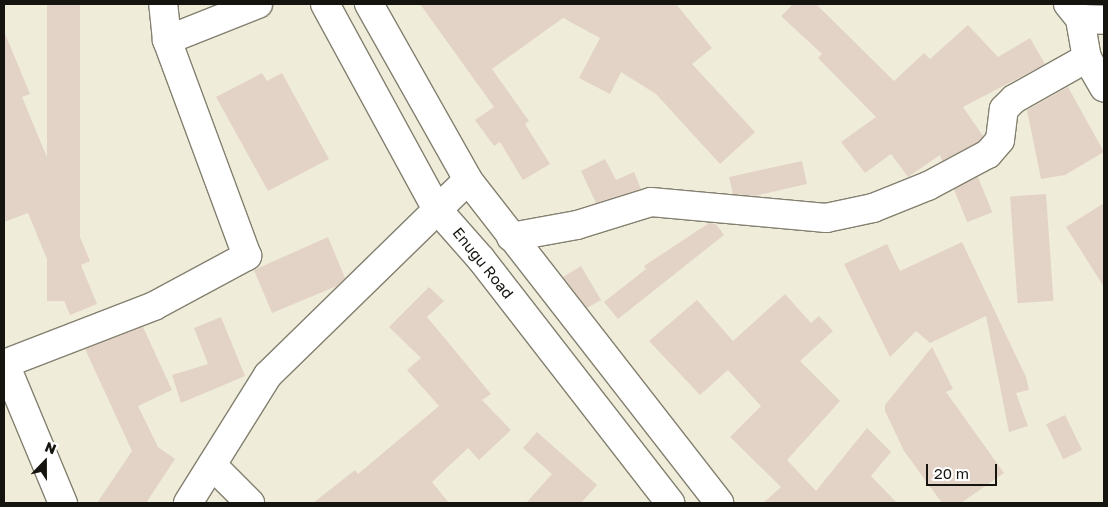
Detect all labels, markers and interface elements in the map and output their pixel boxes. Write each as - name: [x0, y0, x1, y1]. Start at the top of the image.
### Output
- street label: Enugu Road: [449, 224, 517, 302]
- north arrow: [20, 437, 70, 487]
- text: N: [43, 438, 59, 457]
- scale bar: [928, 454, 999, 486]
- text: 20 m: [934, 464, 969, 482]

